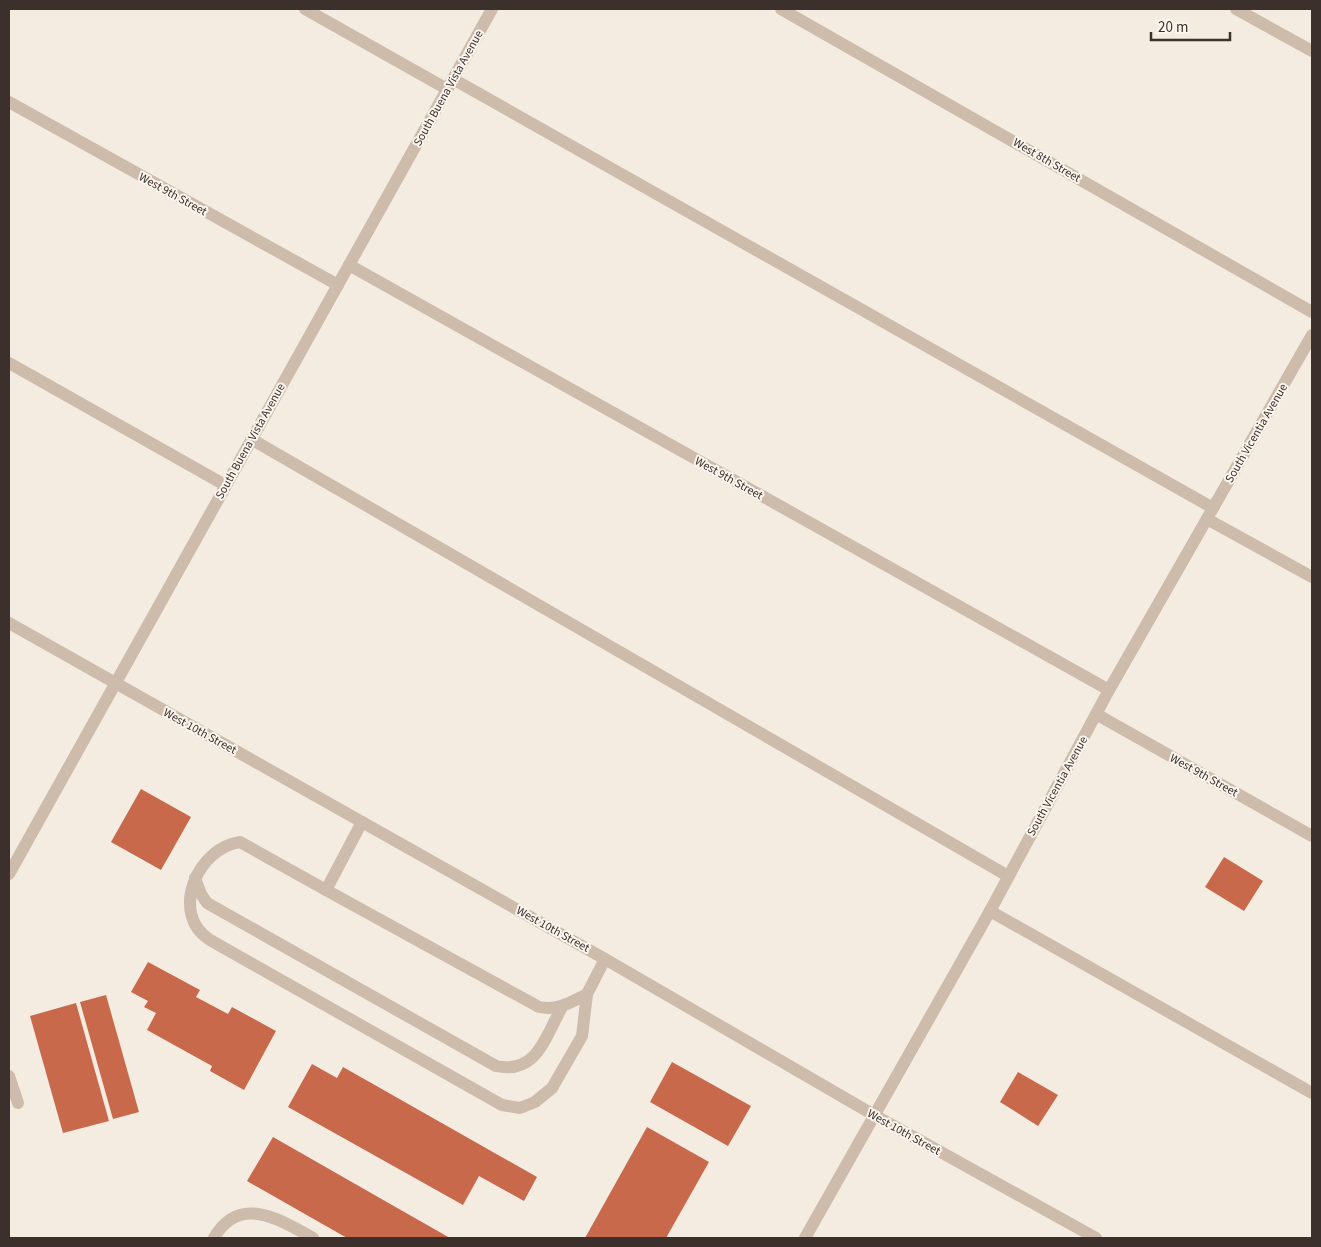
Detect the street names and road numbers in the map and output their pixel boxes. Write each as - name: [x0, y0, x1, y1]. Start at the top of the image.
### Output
- street label: South Buena Vista Avenue: [409, 27, 487, 149]
- street label: West 8th Street: [1010, 134, 1084, 187]
- street label: West 9th Street: [136, 169, 210, 220]
- street label: South Buena Vista Avenue: [211, 380, 289, 502]
- street label: South Vicentia Avenue: [1221, 381, 1292, 486]
- street label: West 9th Street: [692, 453, 766, 504]
- street label: West 10th Street: [160, 704, 240, 759]
- street label: South Vicentia Avenue: [1023, 733, 1092, 839]
- street label: West 9th Street: [1167, 750, 1241, 801]
- street label: West 10th Street: [513, 902, 593, 957]
- street label: West 10th Street: [864, 1105, 944, 1160]

